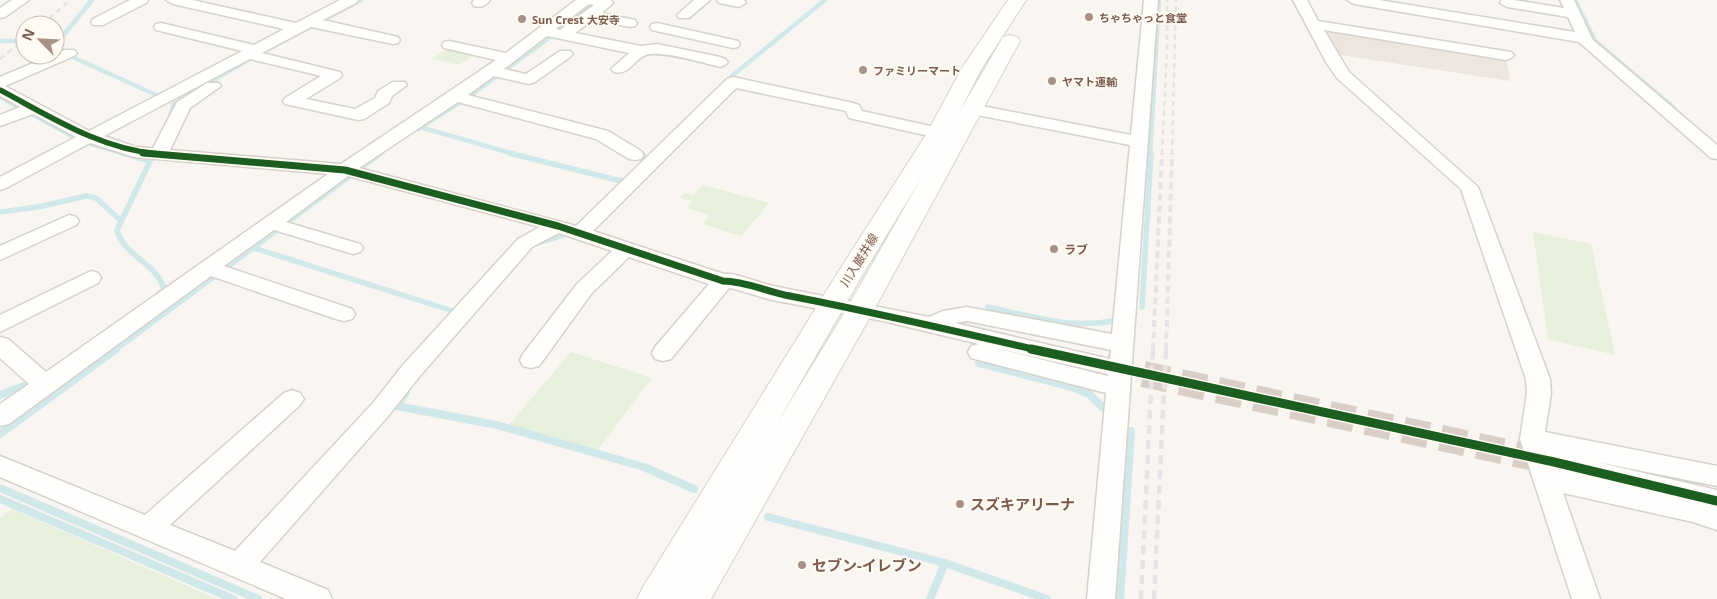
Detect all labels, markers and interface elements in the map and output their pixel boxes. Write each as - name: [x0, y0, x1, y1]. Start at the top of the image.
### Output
- place label: ちゃちゃっと食堂: [1099, 10, 1187, 25]
- marker: ちゃちゃっと食堂: [1083, 11, 1095, 23]
- place label: Sun Crest 大安寺: [532, 12, 620, 27]
- marker: Sun Crest 大安寺: [516, 13, 528, 25]
- north arrow: [15, 15, 65, 65]
- text: N: [17, 25, 39, 44]
- place label: ファミリーマート: [873, 63, 961, 78]
- marker: ファミリーマート: [857, 64, 869, 76]
- place label: ヤマト運輸: [1062, 74, 1118, 89]
- marker: ヤマト運輸: [1046, 75, 1058, 87]
- street label: 川入巌井線: [836, 230, 882, 290]
- place label: ラブ: [1064, 241, 1088, 258]
- marker: ラブ: [1048, 243, 1060, 255]
- place label: スズキアリーナ: [970, 494, 1075, 514]
- marker: スズキアリーナ: [954, 498, 966, 510]
- place label: セブン-イレブン: [812, 555, 922, 575]
- marker: セブン-イレブン: [796, 559, 808, 571]

